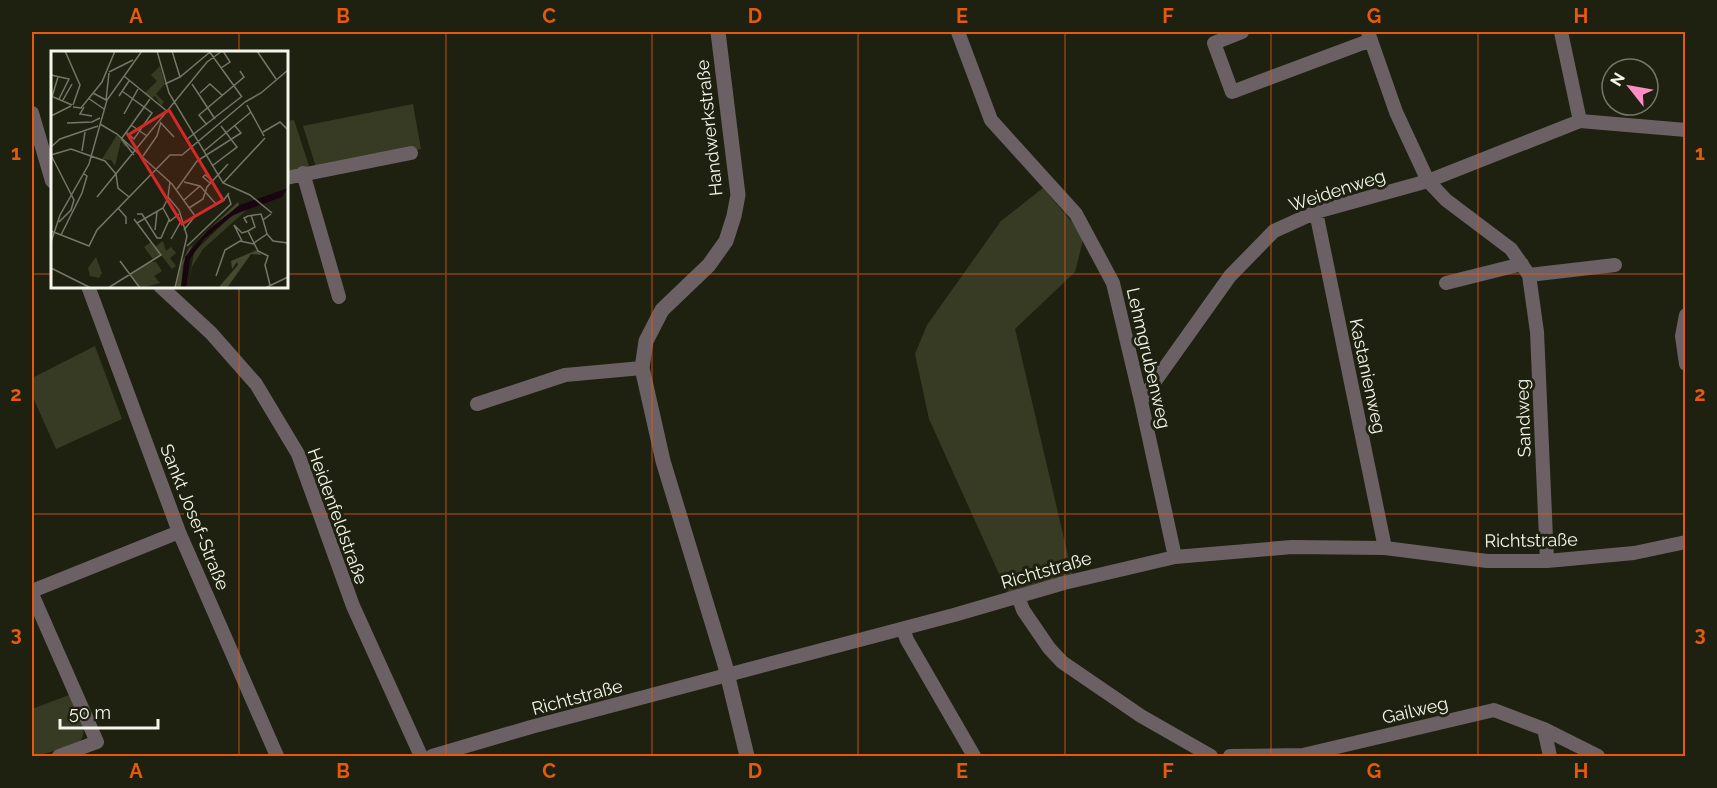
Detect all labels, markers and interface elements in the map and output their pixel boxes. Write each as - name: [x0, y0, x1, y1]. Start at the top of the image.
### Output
- text: A: [129, 4, 143, 28]
- text: B: [336, 4, 350, 28]
- text: C: [542, 4, 556, 28]
- text: D: [748, 4, 762, 28]
- text: E: [956, 4, 968, 28]
- text: F: [1162, 4, 1174, 28]
- text: G: [1367, 4, 1381, 28]
- text: H: [1574, 4, 1588, 28]
- inset map: [51, 51, 288, 288]
- north arrow: [1600, 57, 1660, 117]
- street label: Handwerkstraße: [691, 58, 727, 197]
- text: N: [1606, 69, 1629, 90]
- text: 1: [11, 141, 21, 165]
- text: 1: [1695, 141, 1705, 165]
- street label: Weidenweg: [1286, 165, 1388, 215]
- street label: Lehmgrubenweg: [1123, 285, 1175, 431]
- street label: Kastanienweg: [1346, 316, 1390, 436]
- street label: Sandweg: [1511, 378, 1535, 458]
- text: 2: [10, 382, 22, 406]
- text: 2: [1694, 382, 1706, 406]
- street label: Sankt Josef-Straße: [156, 441, 234, 594]
- street label: Heidenfeldstraße: [304, 445, 373, 587]
- street label: Richtstraße: [1484, 529, 1578, 551]
- street label: Richtstraße: [998, 547, 1094, 593]
- text: 3: [10, 622, 22, 646]
- text: 3: [1694, 622, 1706, 646]
- street label: Richtstraße: [529, 675, 625, 719]
- scale bar: [60, 692, 158, 730]
- street label: Gailweg: [1380, 692, 1450, 728]
- text: 50 m: [69, 702, 111, 723]
- text: A: [129, 759, 143, 783]
- text: B: [336, 759, 350, 783]
- text: C: [542, 759, 556, 783]
- text: D: [748, 759, 762, 783]
- text: E: [956, 759, 968, 783]
- text: F: [1162, 759, 1174, 783]
- text: G: [1367, 759, 1381, 783]
- text: H: [1574, 759, 1588, 783]

